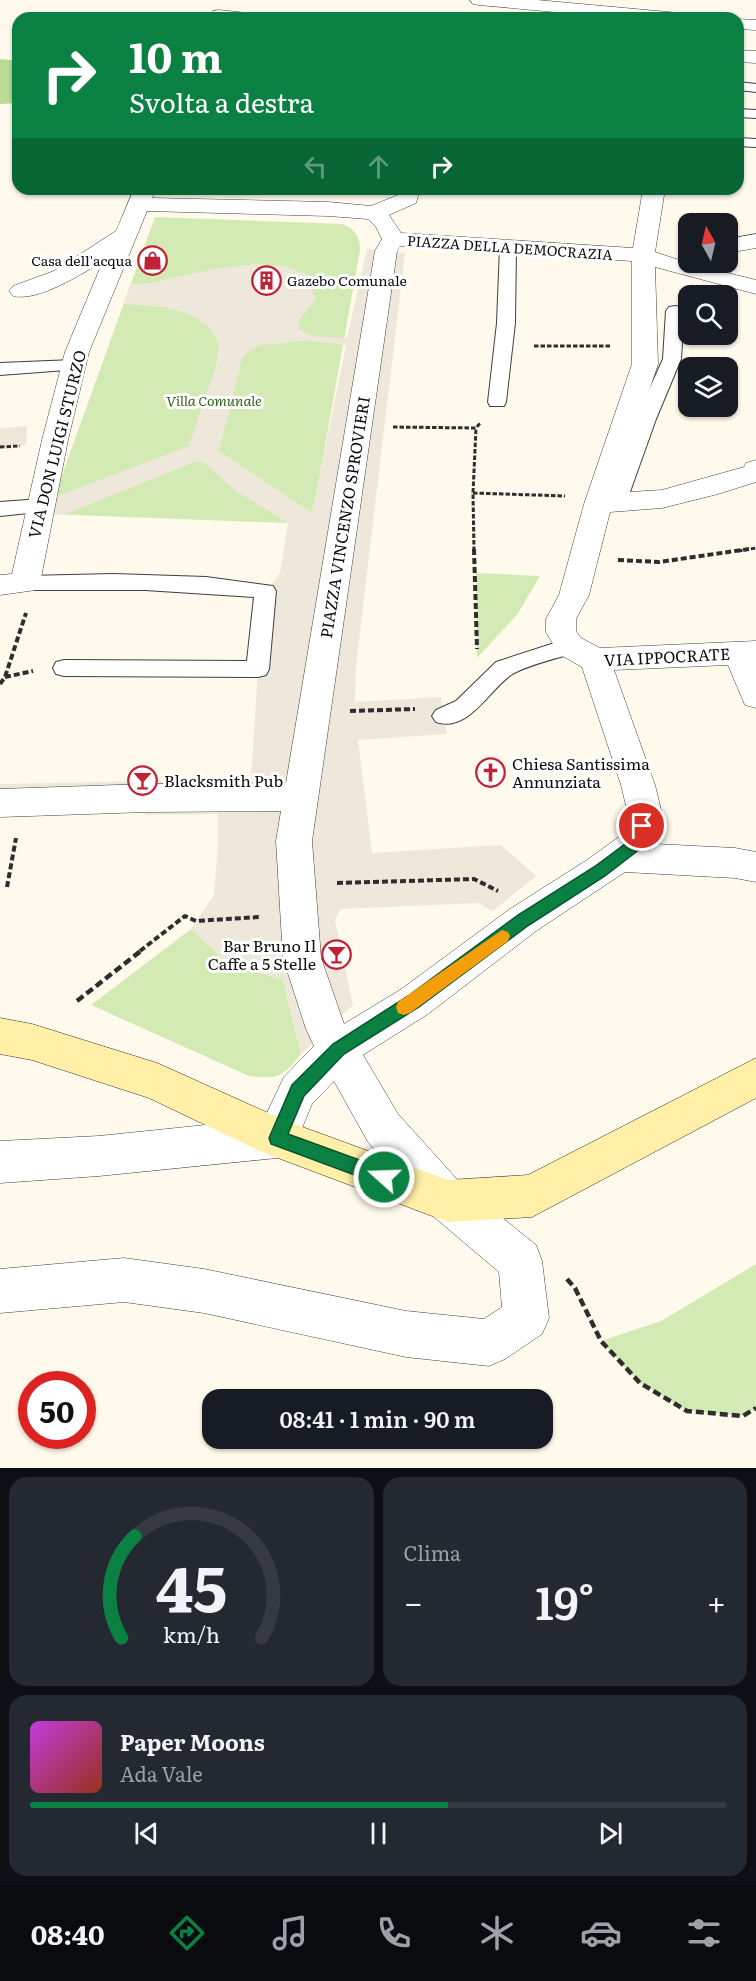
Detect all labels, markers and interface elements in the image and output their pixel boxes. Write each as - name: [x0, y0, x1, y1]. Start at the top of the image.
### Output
- text: 10 m: [129, 24, 223, 86]
- icon: right: [30, 36, 108, 114]
- text: Svolta a destra: [129, 81, 314, 121]
- icon: left: [299, 150, 332, 183]
- icon: ahead: [362, 150, 395, 183]
- icon: right: [425, 150, 458, 183]
- north arrow: [678, 213, 738, 273]
- map controls: [678, 213, 738, 417]
- street label: PIAZZA DELLA DEMOCRAZIA: [407, 230, 614, 264]
- shop icon: Casa dell'acqua: [137, 244, 169, 276]
- place label: Casa dell'acqua: [31, 250, 132, 270]
- building icon: Gazebo Comunale: [250, 264, 282, 296]
- place label: Gazebo Comunale: [287, 270, 407, 290]
- button: search: [678, 285, 738, 345]
- street label: VIA DON LUIGI STURZO: [21, 347, 91, 541]
- button: layers: [678, 357, 738, 417]
- park label: Villa Comunale: [166, 390, 262, 410]
- street label: PIAZZA VINCENZO SPROVIERI: [313, 394, 375, 640]
- street label: VIA IPPOCRATE: [603, 641, 731, 671]
- place label: Chiesa Santissima Annunziata: [512, 751, 650, 793]
- church icon: Chiesa Santissima Annunziata: [475, 756, 507, 788]
- bar icon: Blacksmith Pub: [127, 764, 159, 796]
- place label: Blacksmith Pub: [164, 768, 283, 792]
- pin: [616, 800, 667, 851]
- icon: arrive: [625, 809, 658, 842]
- place label: Bar Bruno Il Caffe a 5 Stelle: [208, 933, 316, 975]
- bar icon: Bar Bruno Il Caffe a 5 Stelle: [321, 938, 353, 970]
- position arrow: [352, 1145, 416, 1209]
- speed limit sign: 50: [18, 1371, 96, 1449]
- text: 08:41 · 1 min · 90 m: [279, 1402, 476, 1435]
- text: Clima: [404, 1537, 461, 1567]
- text: 45: [155, 1539, 227, 1631]
- text: 19°: [535, 1567, 594, 1634]
- text: −: [404, 1576, 423, 1625]
- text: +: [707, 1576, 726, 1625]
- text: km/h: [163, 1619, 220, 1651]
- text: Paper Moons: [120, 1725, 265, 1758]
- text: Ada Vale: [120, 1758, 203, 1788]
- icon: previous: [130, 1817, 163, 1850]
- icon: pause: [362, 1817, 395, 1850]
- icon: next: [594, 1817, 627, 1850]
- icon: directions: [166, 1912, 208, 1954]
- icon: music: [269, 1912, 311, 1954]
- icon: phone: [373, 1912, 415, 1954]
- icon: climate: [476, 1912, 518, 1954]
- icon: car: [580, 1912, 622, 1954]
- icon: filters: [683, 1912, 725, 1954]
- text: 08:40: [31, 1913, 105, 1953]

